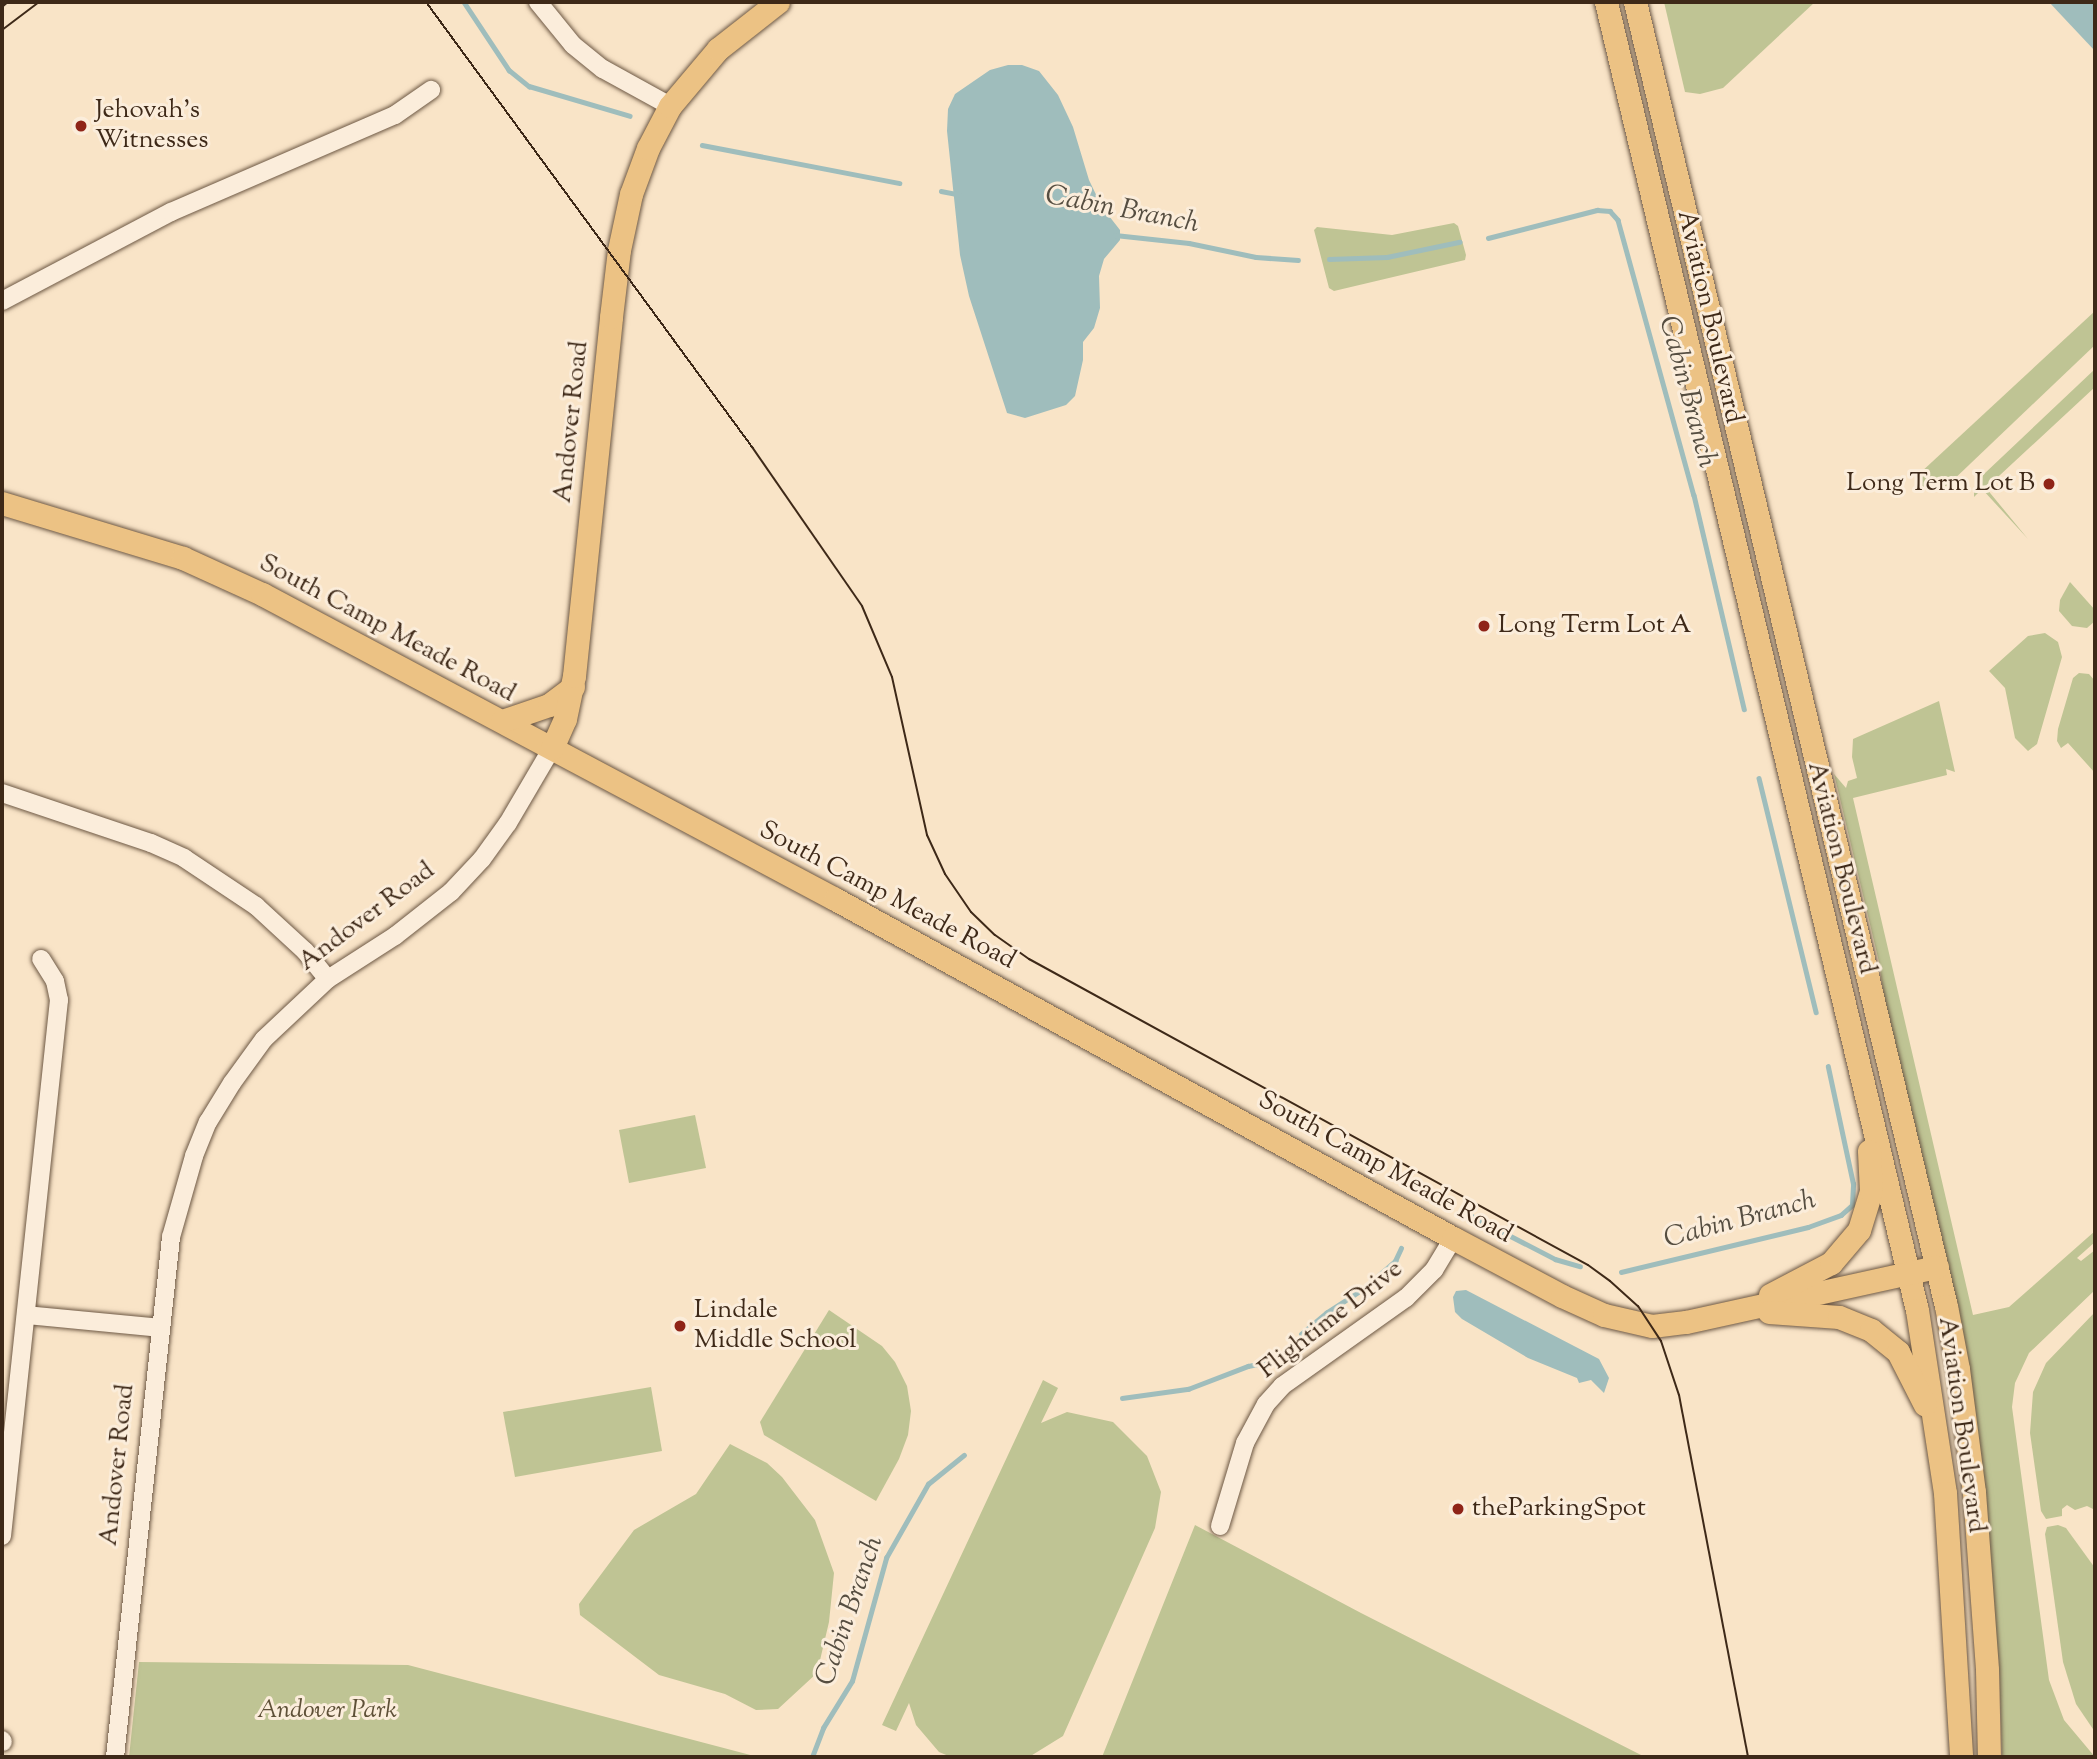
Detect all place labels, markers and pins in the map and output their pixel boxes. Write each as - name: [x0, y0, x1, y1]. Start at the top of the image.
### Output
- place label: Jehovah's Witnesses: [95, 95, 208, 156]
- marker: Jehovah's Witnesses: [73, 118, 89, 134]
- place label: Long Term Lot B: [1846, 468, 2035, 500]
- marker: Long Term Lot B: [2041, 476, 2057, 492]
- place label: Long Term Lot A: [1498, 610, 1691, 642]
- marker: Long Term Lot A: [1476, 618, 1492, 634]
- place label: Lindale Middle School: [694, 1295, 857, 1356]
- marker: Lindale Middle School: [672, 1318, 688, 1334]
- place label: theParkingSpot: [1472, 1493, 1646, 1525]
- marker: theParkingSpot: [1450, 1501, 1466, 1517]

